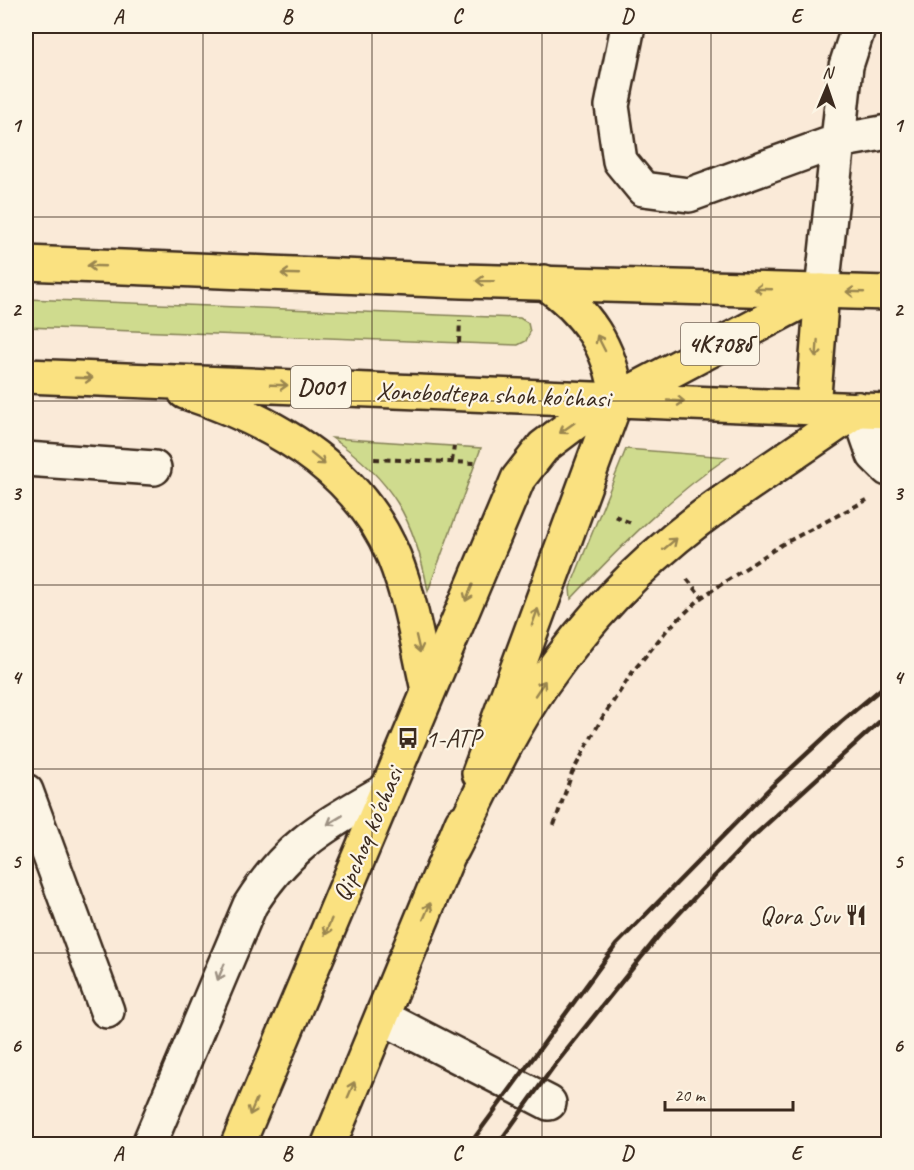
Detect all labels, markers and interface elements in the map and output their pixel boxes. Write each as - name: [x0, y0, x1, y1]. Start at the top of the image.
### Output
- text: A: [113, 4, 125, 29]
- text: B: [282, 4, 294, 29]
- text: C: [452, 4, 464, 29]
- text: D: [621, 4, 635, 29]
- text: E: [791, 4, 805, 29]
- north arrow: [797, 57, 857, 117]
- text: N: [822, 63, 836, 83]
- text: 1: [12, 113, 23, 138]
- text: 1: [894, 113, 905, 138]
- one-way arrow: [86, 260, 106, 271]
- one-way arrow: [281, 268, 301, 279]
- one-way arrow: [476, 276, 496, 287]
- one-way arrow: [754, 283, 774, 295]
- one-way arrow: [846, 286, 866, 297]
- text: 2: [12, 297, 23, 322]
- text: 2: [894, 297, 905, 322]
- road number: 4К708б: [681, 323, 759, 365]
- one-way arrow: [595, 334, 607, 352]
- one-way arrow: [812, 339, 823, 358]
- road number: D001: [291, 366, 351, 408]
- one-way arrow: [73, 372, 93, 383]
- street label: Xonobodtepa shoh ko'chasi: [376, 374, 613, 415]
- one-way arrow: [268, 380, 288, 391]
- one-way arrow: [665, 396, 685, 407]
- one-way arrow: [559, 422, 575, 434]
- one-way arrow: [310, 452, 326, 465]
- text: 3: [12, 481, 23, 506]
- text: 3: [894, 481, 905, 506]
- one-way arrow: [662, 537, 677, 551]
- one-way arrow: [463, 583, 475, 601]
- one-way arrow: [530, 608, 541, 627]
- one-way arrow: [412, 635, 424, 654]
- text: 4: [12, 665, 24, 690]
- text: 4: [894, 665, 906, 690]
- one-way arrow: [534, 681, 546, 697]
- place label: 1-ATP: [425, 722, 484, 755]
- bus stop icon: 1-ATP: [396, 726, 420, 750]
- street label: Qipchoq ko'chasi: [324, 759, 412, 906]
- one-way arrow: [327, 815, 344, 827]
- text: 5: [12, 849, 23, 874]
- text: 5: [894, 849, 905, 874]
- place label: Qora Suv: [760, 899, 841, 932]
- one-way arrow: [421, 902, 433, 920]
- restaurant icon: Qora Suv: [844, 903, 868, 927]
- one-way arrow: [322, 917, 333, 936]
- one-way arrow: [215, 963, 226, 981]
- text: 6: [11, 1033, 22, 1058]
- text: 6: [893, 1033, 904, 1058]
- scale bar: [665, 1074, 792, 1112]
- one-way arrow: [346, 1082, 357, 1100]
- text: 20 m: [674, 1084, 707, 1106]
- one-way arrow: [247, 1097, 258, 1116]
- text: A: [113, 1141, 125, 1166]
- text: B: [282, 1141, 294, 1166]
- text: C: [452, 1141, 464, 1166]
- text: D: [621, 1141, 635, 1166]
- text: E: [791, 1141, 805, 1166]

